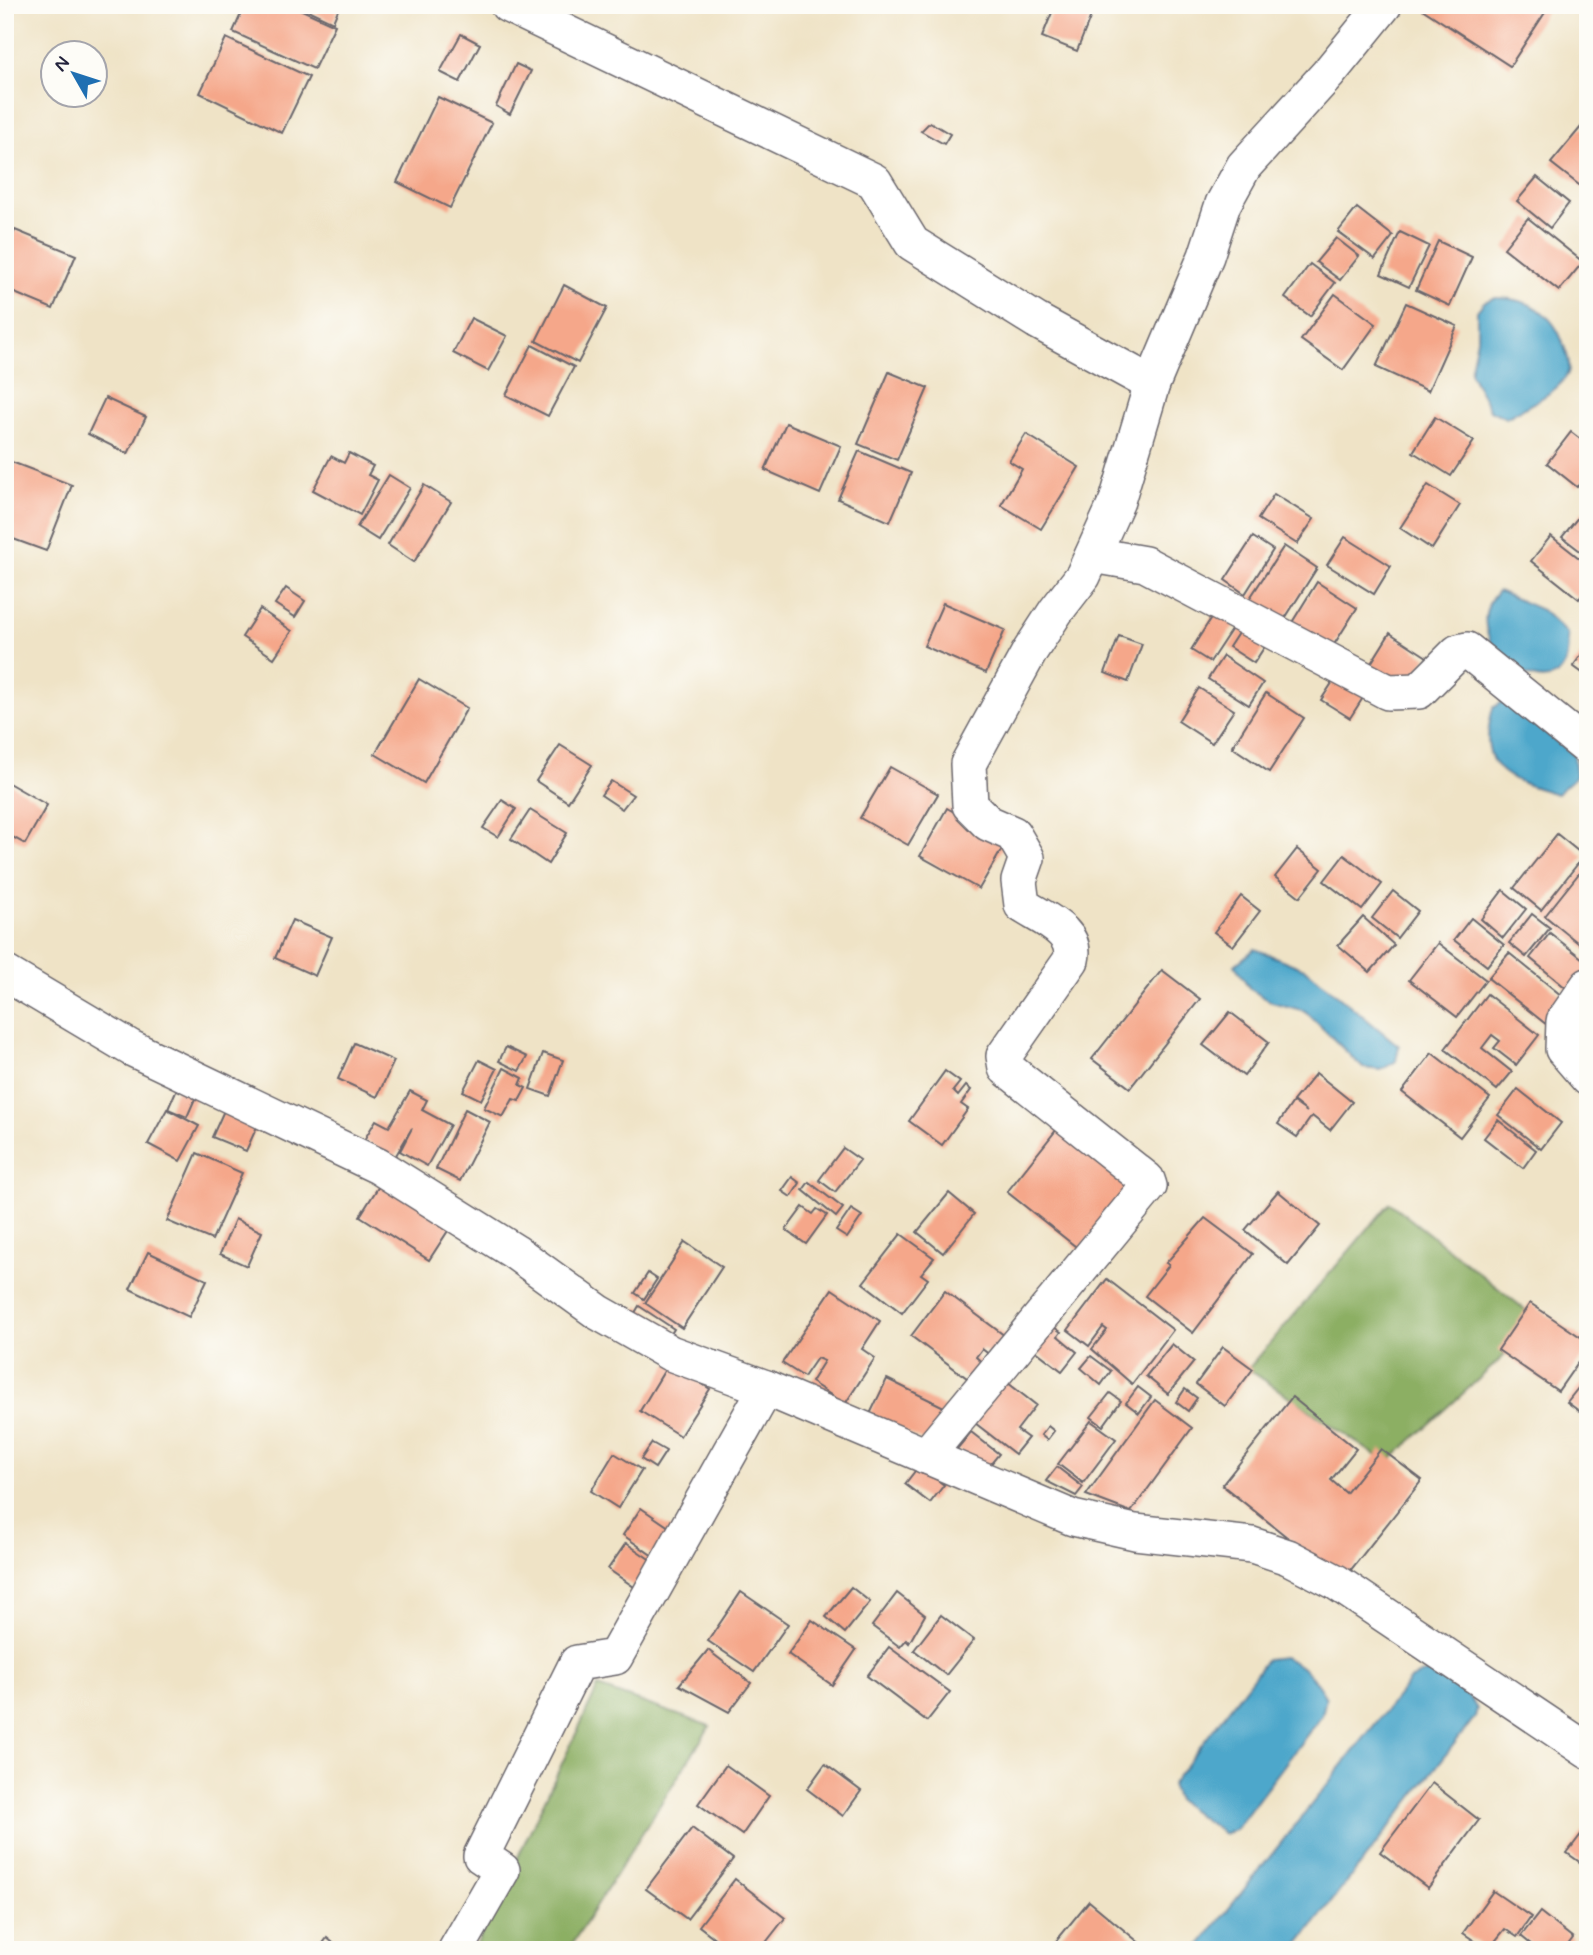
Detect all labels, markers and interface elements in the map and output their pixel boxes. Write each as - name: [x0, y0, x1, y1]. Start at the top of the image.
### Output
- north arrow: [38, 38, 108, 108]
- text: N: [48, 51, 76, 77]

